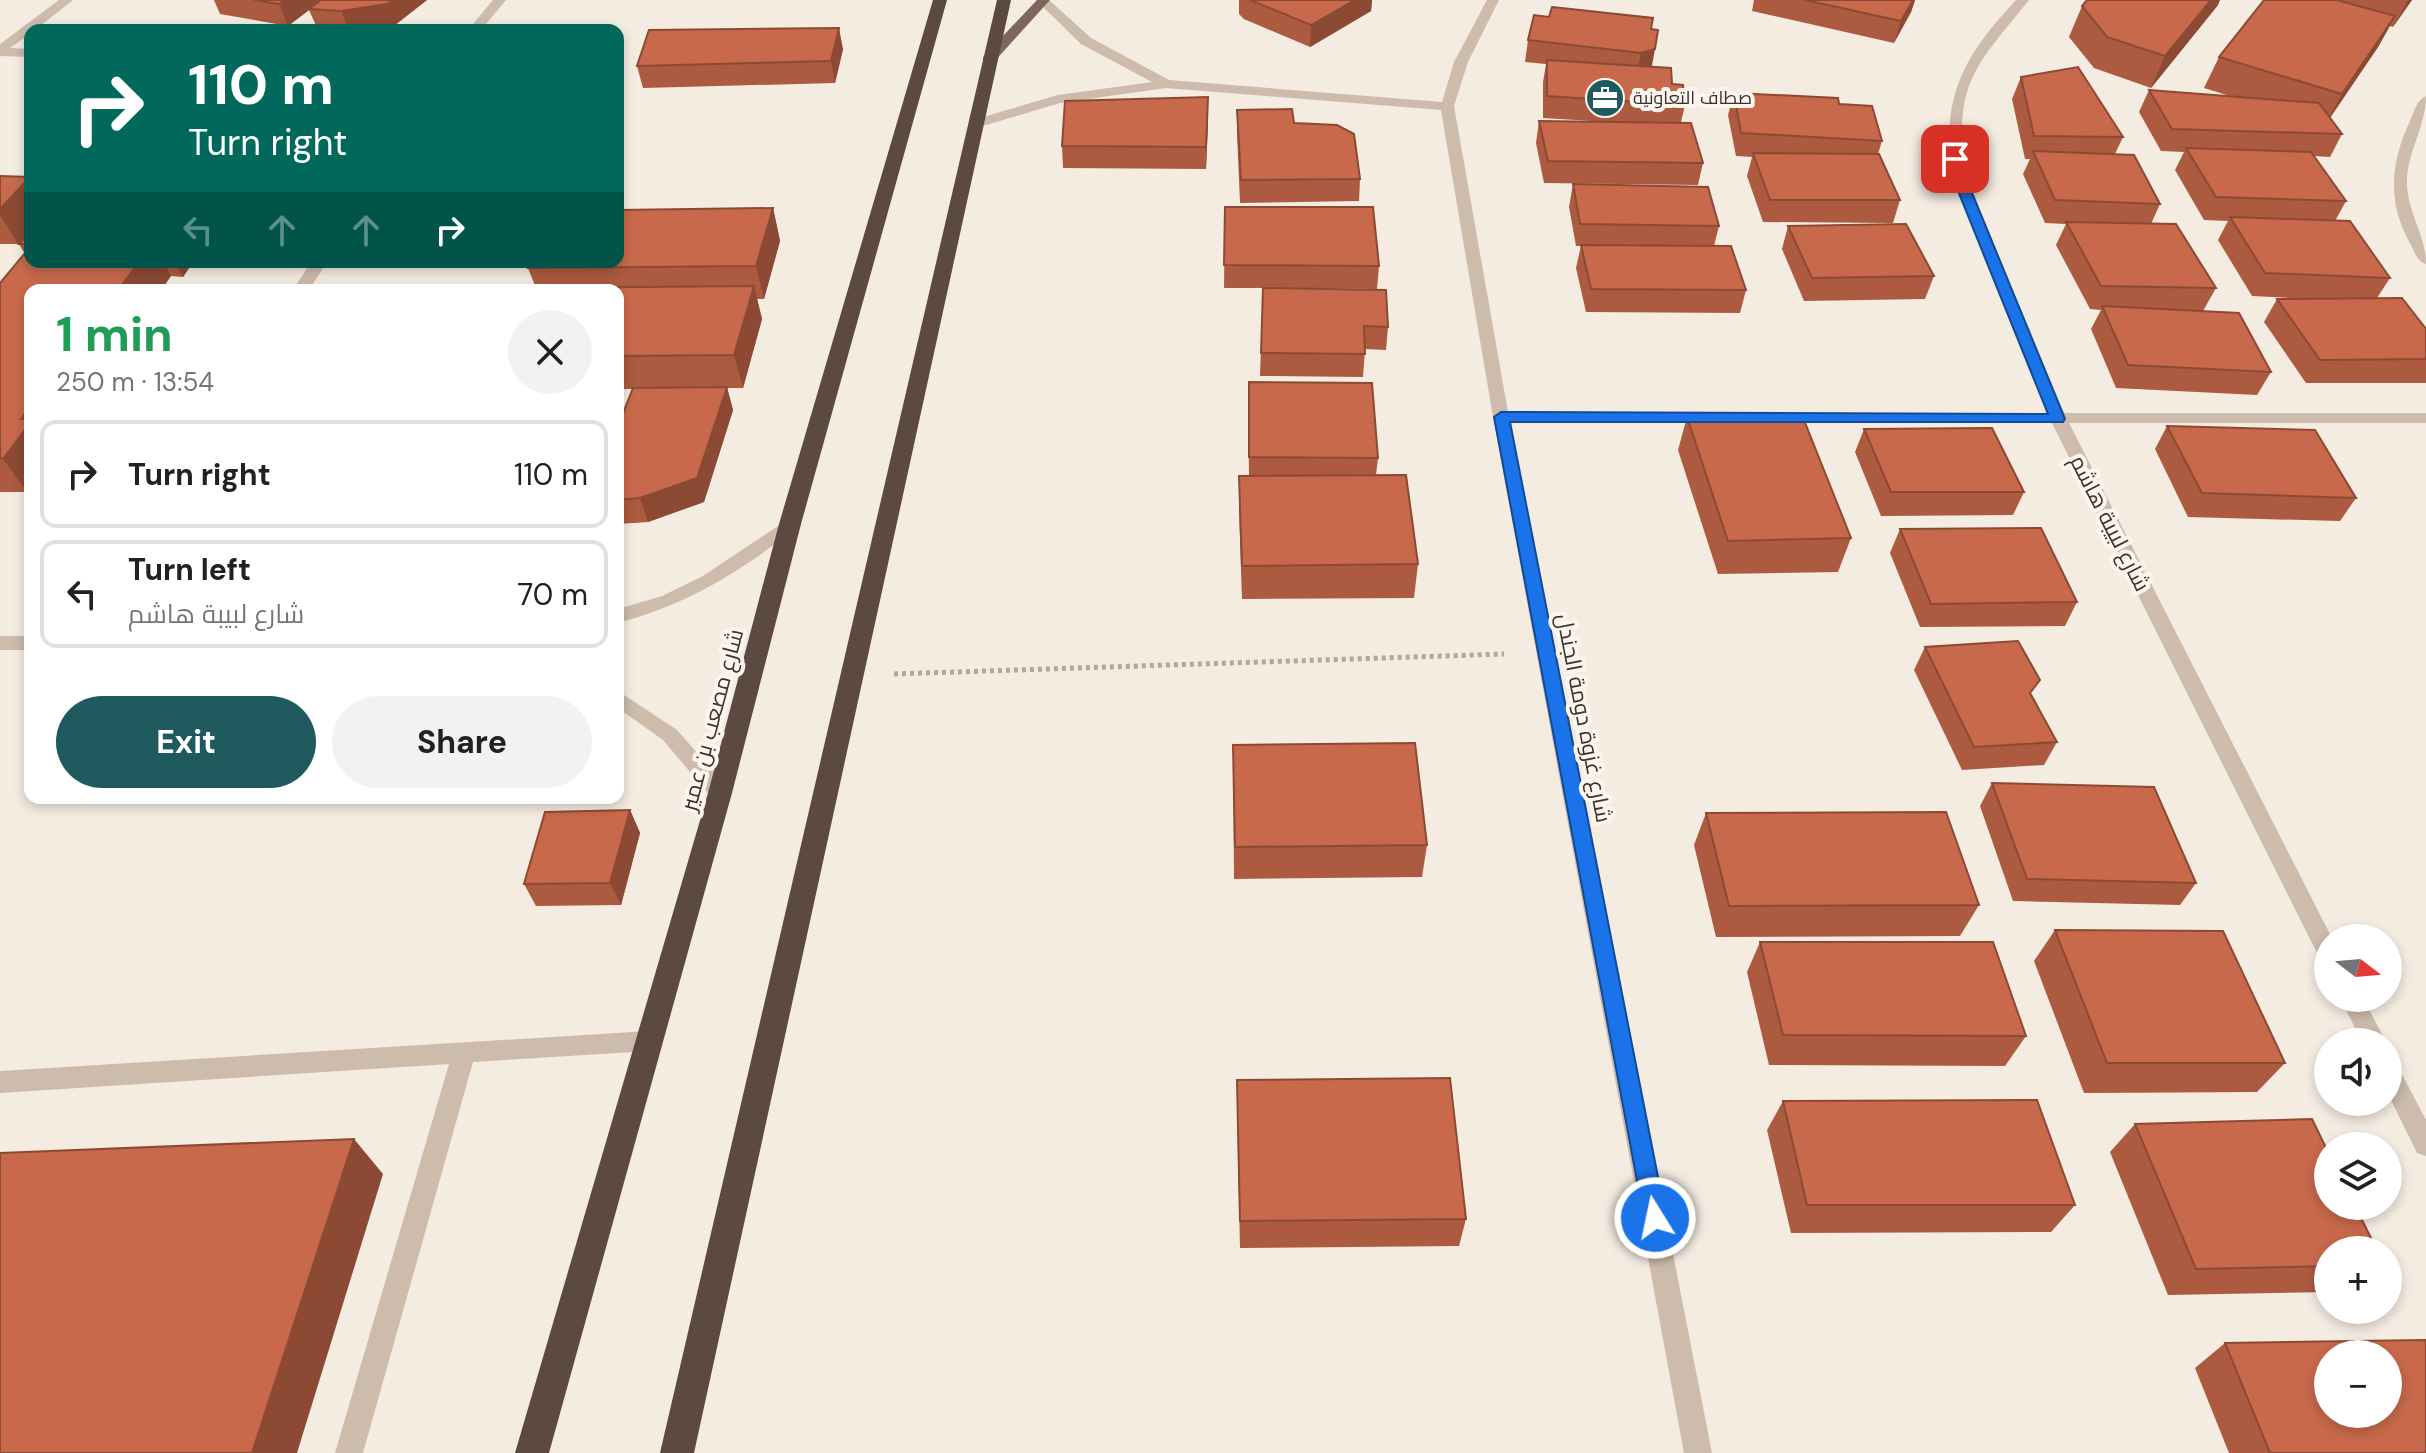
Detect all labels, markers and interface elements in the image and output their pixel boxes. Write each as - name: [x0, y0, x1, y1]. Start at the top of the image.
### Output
- text: 110 m: [188, 48, 334, 121]
- icon: right: [56, 56, 160, 160]
- office icon: صطاف التعاونية: [1584, 77, 1626, 119]
- place label: صطاف التعاونية: [1633, 86, 1752, 110]
- text: Turn right: [188, 119, 347, 166]
- pin: [1921, 125, 1989, 193]
- icon: arrive: [1933, 137, 1977, 181]
- icon: left: [176, 208, 220, 252]
- icon: ahead: [260, 208, 304, 252]
- icon: ahead: [344, 208, 388, 252]
- icon: right: [428, 208, 472, 252]
- text: 1 min: [56, 303, 173, 366]
- button: close: [508, 310, 592, 394]
- text: 250 m · 13:54: [56, 365, 214, 399]
- street label: شارع لبيبة هاشم: [2062, 450, 2157, 597]
- icon: right: [60, 452, 104, 496]
- text: Turn right: [128, 455, 271, 494]
- text: 110 m: [514, 455, 588, 494]
- text: Turn left: [128, 550, 251, 589]
- icon: left: [60, 572, 104, 616]
- text: 70 m: [517, 575, 588, 614]
- text: شارع لبيبة هاشم: [128, 597, 304, 631]
- street label: شارع غزوة دومة الجندل: [1550, 611, 1618, 825]
- street label: شارع مصعب بن عمير: [673, 626, 750, 816]
- button: Exit: [56, 696, 316, 788]
- button: Share: [332, 696, 592, 788]
- north arrow: [2314, 924, 2402, 1012]
- map controls: [2314, 924, 2402, 1428]
- button: sound: [2314, 1028, 2402, 1116]
- button: layers: [2314, 1132, 2402, 1220]
- position arrow: [1613, 1176, 1697, 1260]
- button: +: [2314, 1236, 2402, 1324]
- button: −: [2314, 1340, 2402, 1428]

